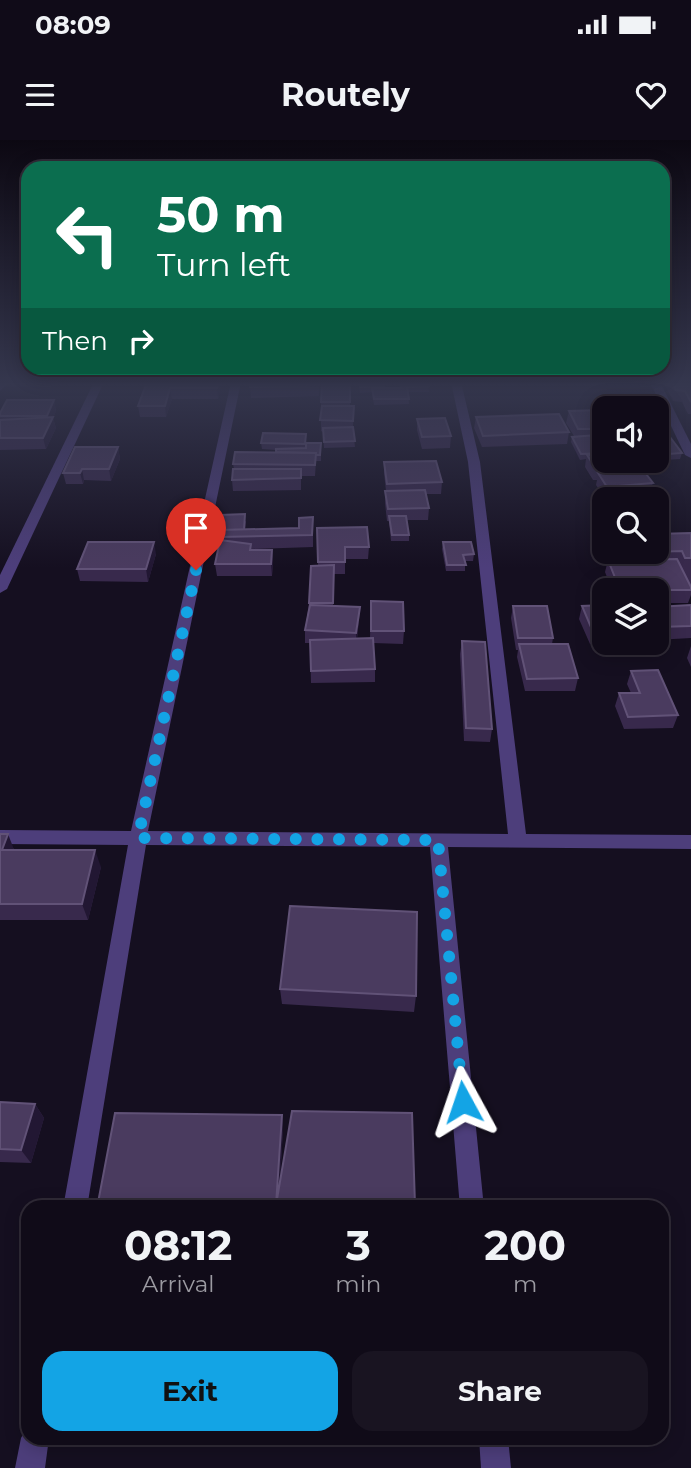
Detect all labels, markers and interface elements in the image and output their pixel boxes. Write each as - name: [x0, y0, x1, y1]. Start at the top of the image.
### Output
- text: 08:09: [35, 9, 111, 41]
- text: Routely: [281, 75, 410, 114]
- icon: menu: [21, 76, 59, 114]
- icon: heart: [632, 76, 670, 114]
- text: 50 m: [157, 185, 285, 244]
- icon: left: [42, 189, 133, 280]
- text: Turn left: [157, 245, 291, 284]
- icon: right: [122, 322, 160, 360]
- text: Then: [42, 325, 108, 357]
- map controls: [592, 396, 669, 655]
- button: sound: [592, 396, 669, 473]
- button: search: [592, 487, 669, 564]
- pin: [166, 498, 226, 570]
- icon: arrive: [177, 509, 215, 547]
- button: layers: [592, 578, 669, 655]
- position arrow: [426, 1065, 500, 1139]
- text: 08:12: [124, 1219, 232, 1271]
- text: 3: [346, 1219, 371, 1271]
- text: 200: [484, 1219, 566, 1271]
- text: Arrival: [142, 1270, 214, 1298]
- text: min: [335, 1270, 381, 1298]
- text: m: [513, 1270, 537, 1298]
- button: Exit: [42, 1351, 338, 1431]
- button: Share: [352, 1351, 648, 1431]

